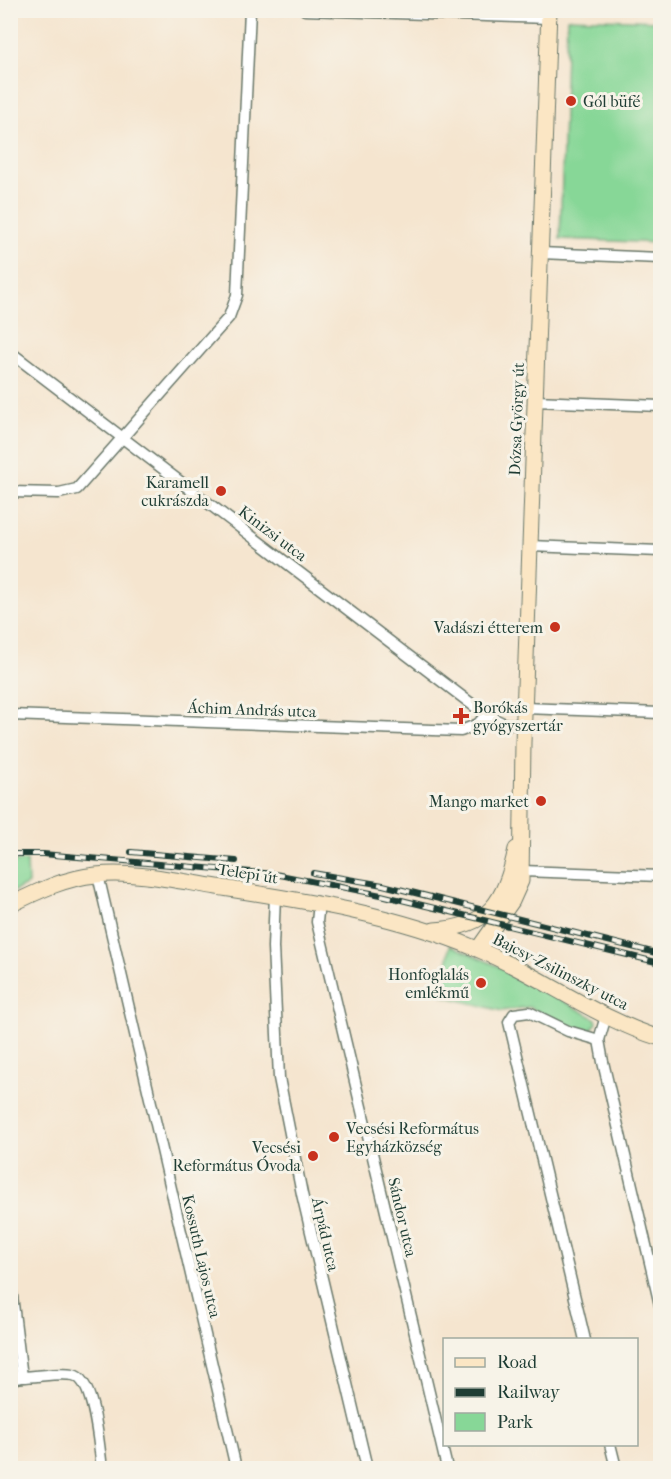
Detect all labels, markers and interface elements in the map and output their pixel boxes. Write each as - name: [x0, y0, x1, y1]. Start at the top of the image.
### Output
- place label: Gól büfé: [583, 92, 641, 111]
- marker: Gól büfé: [564, 94, 578, 108]
- street label: Dózsa György út: [505, 362, 528, 476]
- place label: Karamell cukrászda: [141, 473, 210, 510]
- marker: Karamell cukrászda: [214, 484, 228, 498]
- street label: Kinizsi utca: [235, 502, 311, 566]
- place label: Vadászi étterem: [433, 618, 544, 637]
- marker: Vadászi étterem: [548, 620, 562, 634]
- street label: Áchim András utca: [186, 697, 317, 721]
- place label: Borókás gyógyszertár: [473, 698, 563, 735]
- marker: Borókás gyógyszertár: [454, 709, 468, 723]
- place label: Mango market: [429, 792, 529, 811]
- marker: Mango market: [534, 794, 548, 808]
- street label: Telepi út: [216, 859, 280, 888]
- street label: Bajcsy-Zsilinszky utca: [490, 929, 632, 1014]
- place label: Honfoglalás emlékmű: [388, 965, 469, 1002]
- marker: Honfoglalás emlékmű: [474, 976, 488, 990]
- place label: Vecsési Református Egyházközség: [345, 1119, 479, 1156]
- marker: Vecsési Református Egyházközség: [327, 1130, 341, 1144]
- place label: Vecsési Református Óvoda: [173, 1138, 302, 1175]
- marker: Vecsési Református Óvoda: [306, 1149, 320, 1163]
- street label: Sándor utca: [384, 1176, 421, 1259]
- street label: Kossuth Lajos utca: [178, 1193, 225, 1320]
- street label: Árpád utca: [308, 1194, 344, 1273]
- legend: [443, 1338, 638, 1446]
- text: Road: [497, 1352, 537, 1373]
- text: Railway: [497, 1382, 561, 1403]
- text: Park: [497, 1412, 534, 1433]

